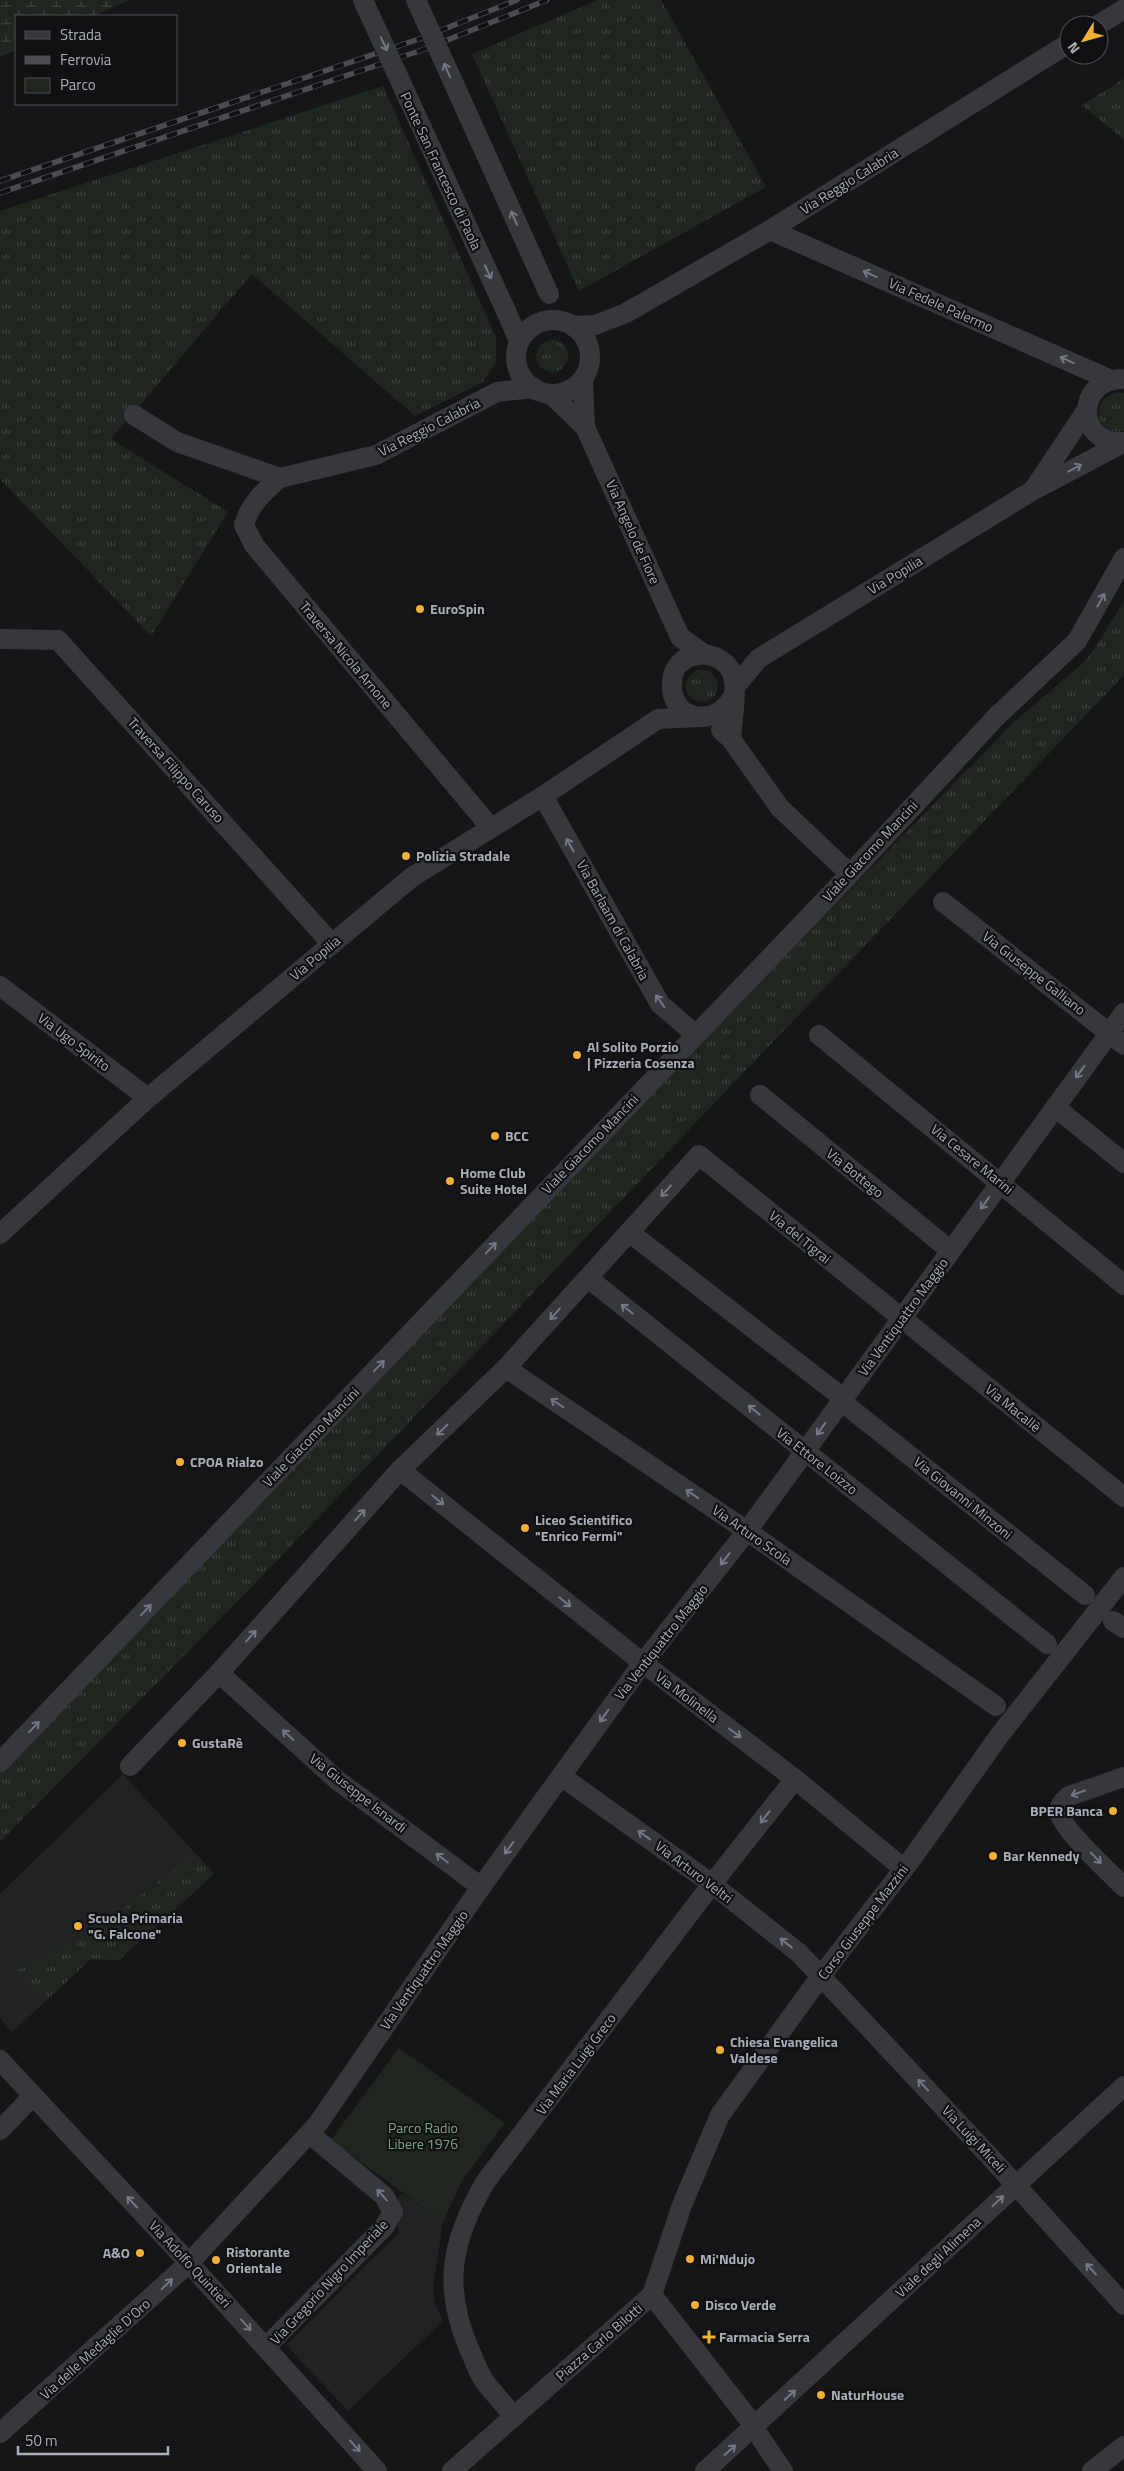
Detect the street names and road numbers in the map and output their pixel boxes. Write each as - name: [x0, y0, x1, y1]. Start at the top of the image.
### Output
- street label: Ponte San Francesco di Paola: [396, 88, 487, 253]
- street label: Via Reggio Calabria: [796, 142, 902, 219]
- street label: Via Fedele Palermo: [885, 272, 997, 337]
- street label: Via Reggio Calabria: [374, 392, 483, 461]
- street label: Via Angelo de Fiore: [601, 476, 666, 587]
- street label: Via Popilia: [863, 550, 926, 599]
- street label: Traversa Nicola Arnone: [295, 596, 398, 713]
- street label: Traversa Filippo Caruso: [123, 712, 230, 827]
- street label: Viale Giacomo Mancini: [817, 795, 922, 906]
- street label: Via Barlaam di Calabria: [572, 856, 655, 984]
- street label: Via Giuseppe Galliano: [978, 926, 1090, 1020]
- street label: Via Popilia: [285, 930, 345, 985]
- street label: Via Ugo Spirito: [34, 1007, 115, 1076]
- street label: Viale Giacomo Mancini: [536, 1089, 643, 1198]
- street label: Via Cesare Marini: [926, 1119, 1018, 1199]
- street label: Via Bottego: [822, 1143, 889, 1202]
- street label: Via del Tigrai: [765, 1205, 836, 1268]
- street label: Via Ventiquattro Maggio: [852, 1253, 953, 1380]
- street label: Via Macallè: [981, 1378, 1046, 1437]
- street label: Viale Giacomo Mancini: [257, 1382, 364, 1491]
- street label: Via Ettore Loizzo: [772, 1422, 862, 1499]
- street label: Via Giovanni Minzoni: [909, 1451, 1017, 1544]
- street label: Via Arturo Scola: [708, 1499, 797, 1570]
- street label: Via Ventiquattro Maggio: [609, 1579, 713, 1704]
- street label: Via Molinella: [651, 1666, 723, 1727]
- street label: Via Giuseppe Isnardi: [305, 1748, 411, 1837]
- street label: Via Arturo Veltri: [651, 1835, 738, 1908]
- street label: Corso Giuseppe Mazzini: [812, 1860, 913, 1984]
- street label: Via Ventiquattro Maggio: [374, 1906, 473, 2034]
- street label: Via Maria Luigi Greco: [530, 2009, 621, 2119]
- street label: Via Luigi Miceli: [937, 2100, 1011, 2177]
- street label: Viale degli Alimena: [890, 2211, 985, 2302]
- street label: Via Gregorio Nigro Imperiale: [265, 2214, 392, 2349]
- street label: Via Adolfo Quintieri: [144, 2215, 236, 2312]
- street label: Via delle Medaglie D'Oro: [35, 2293, 155, 2404]
- street label: Piazza Carlo Bilotti: [550, 2298, 647, 2385]

